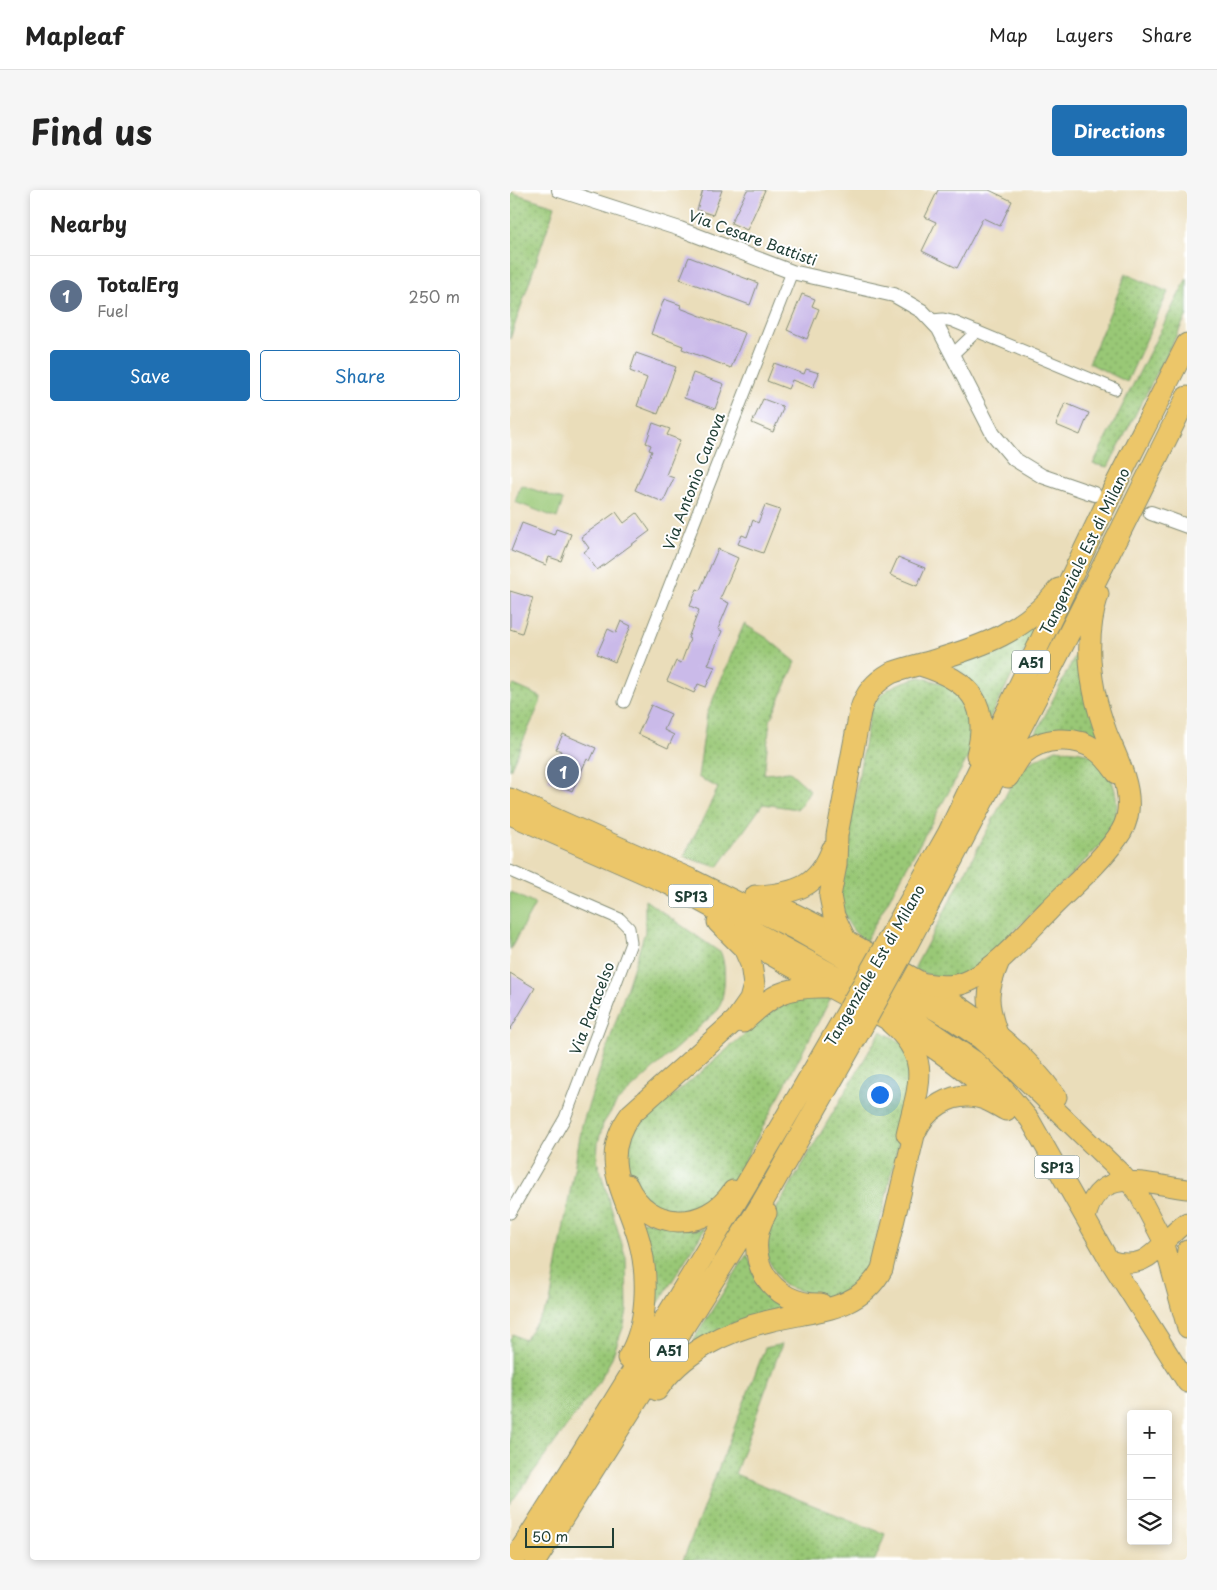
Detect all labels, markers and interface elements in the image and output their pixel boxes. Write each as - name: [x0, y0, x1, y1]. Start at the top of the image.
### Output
- text: Mapleaf: [25, 17, 124, 53]
- text: Map: [989, 21, 1028, 48]
- text: Layers: [1056, 21, 1113, 48]
- text: Share: [1141, 21, 1192, 48]
- text: Find us: [30, 104, 152, 157]
- button: Directions: [1052, 105, 1187, 156]
- street label: Via Cesare Battisti: [685, 203, 821, 271]
- text: Nearby: [50, 207, 127, 239]
- text: TotalErg: [97, 270, 179, 298]
- text: 1: [62, 284, 70, 308]
- text: 250 m: [409, 284, 460, 308]
- text: Fuel: [97, 298, 128, 322]
- button: Save: [50, 350, 250, 401]
- button: Share: [260, 350, 460, 401]
- street label: Via Antonio Canova: [656, 408, 730, 553]
- street label: Tangenziale Est di Milano: [1033, 463, 1135, 639]
- road number: A51: [1012, 651, 1050, 674]
- pin: 1: [547, 753, 579, 791]
- street label: Tangenziale Est di Milano: [818, 880, 930, 1050]
- road number: SP13: [668, 884, 714, 908]
- street label: Via Paracelso: [563, 958, 619, 1058]
- your location: [867, 1082, 893, 1108]
- road number: SP13: [1034, 1156, 1080, 1179]
- road number: A51: [650, 1338, 688, 1362]
- map controls: [1127, 1410, 1172, 1545]
- button: +: [1127, 1410, 1172, 1455]
- button: −: [1127, 1455, 1172, 1500]
- button: layers: [1127, 1500, 1172, 1545]
- scale bar: [525, 1525, 614, 1548]
- text: 50 m: [532, 1526, 568, 1547]

